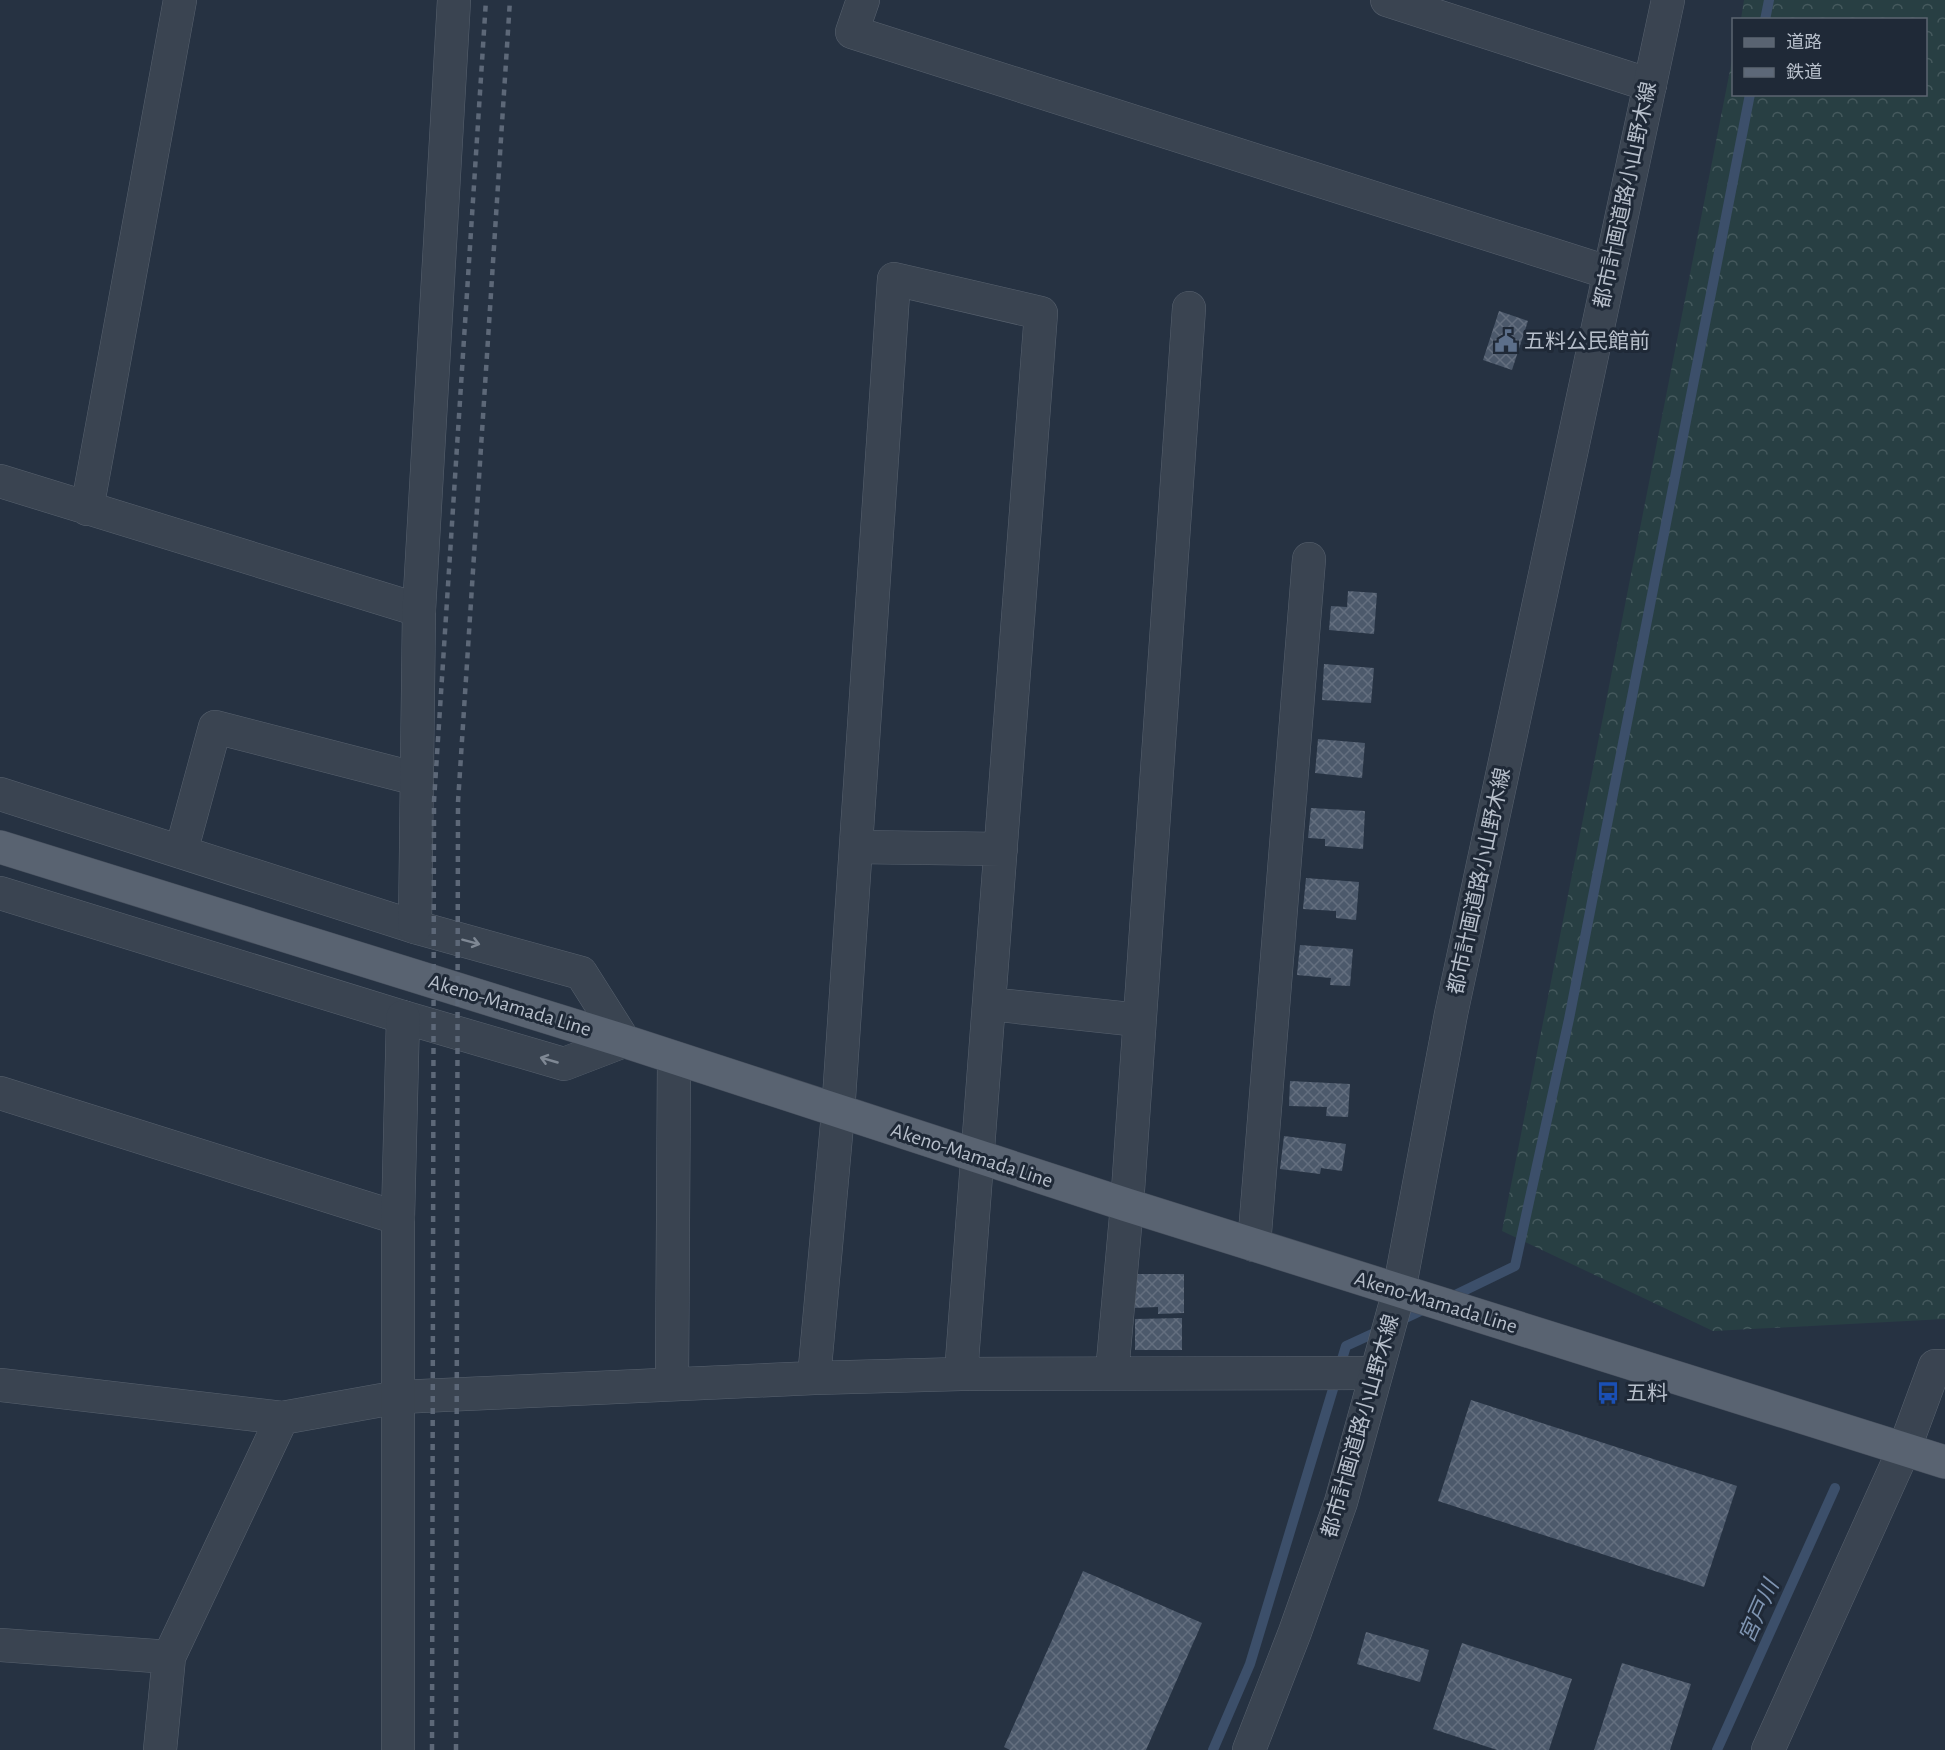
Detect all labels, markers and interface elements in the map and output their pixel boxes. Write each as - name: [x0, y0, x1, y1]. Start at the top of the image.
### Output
- legend: [1732, 18, 1927, 96]
- text: 道路: [1786, 32, 1822, 52]
- text: 鉄道: [1786, 62, 1822, 82]
- street label: 都市計画道路小山野木線: [1590, 80, 1660, 310]
- public building icon: 五料公民館前: [1493, 328, 1519, 354]
- place label: 五料公民館前: [1524, 330, 1650, 352]
- street label: 都市計画道路小山野木線: [1444, 766, 1514, 996]
- one-way arrow: [461, 937, 480, 948]
- street label: Akeno-Mamada Line: [426, 971, 594, 1040]
- one-way arrow: [540, 1054, 559, 1065]
- street label: Akeno-Mamada Line: [888, 1119, 1055, 1192]
- street label: Akeno-Mamada Line: [1352, 1268, 1520, 1337]
- street label: 都市計画道路小山野木線: [1318, 1312, 1402, 1540]
- bus stop icon: 五料: [1595, 1380, 1621, 1406]
- place label: 五料: [1626, 1382, 1668, 1404]
- water label: 宮戸川: [1735, 1575, 1783, 1646]

